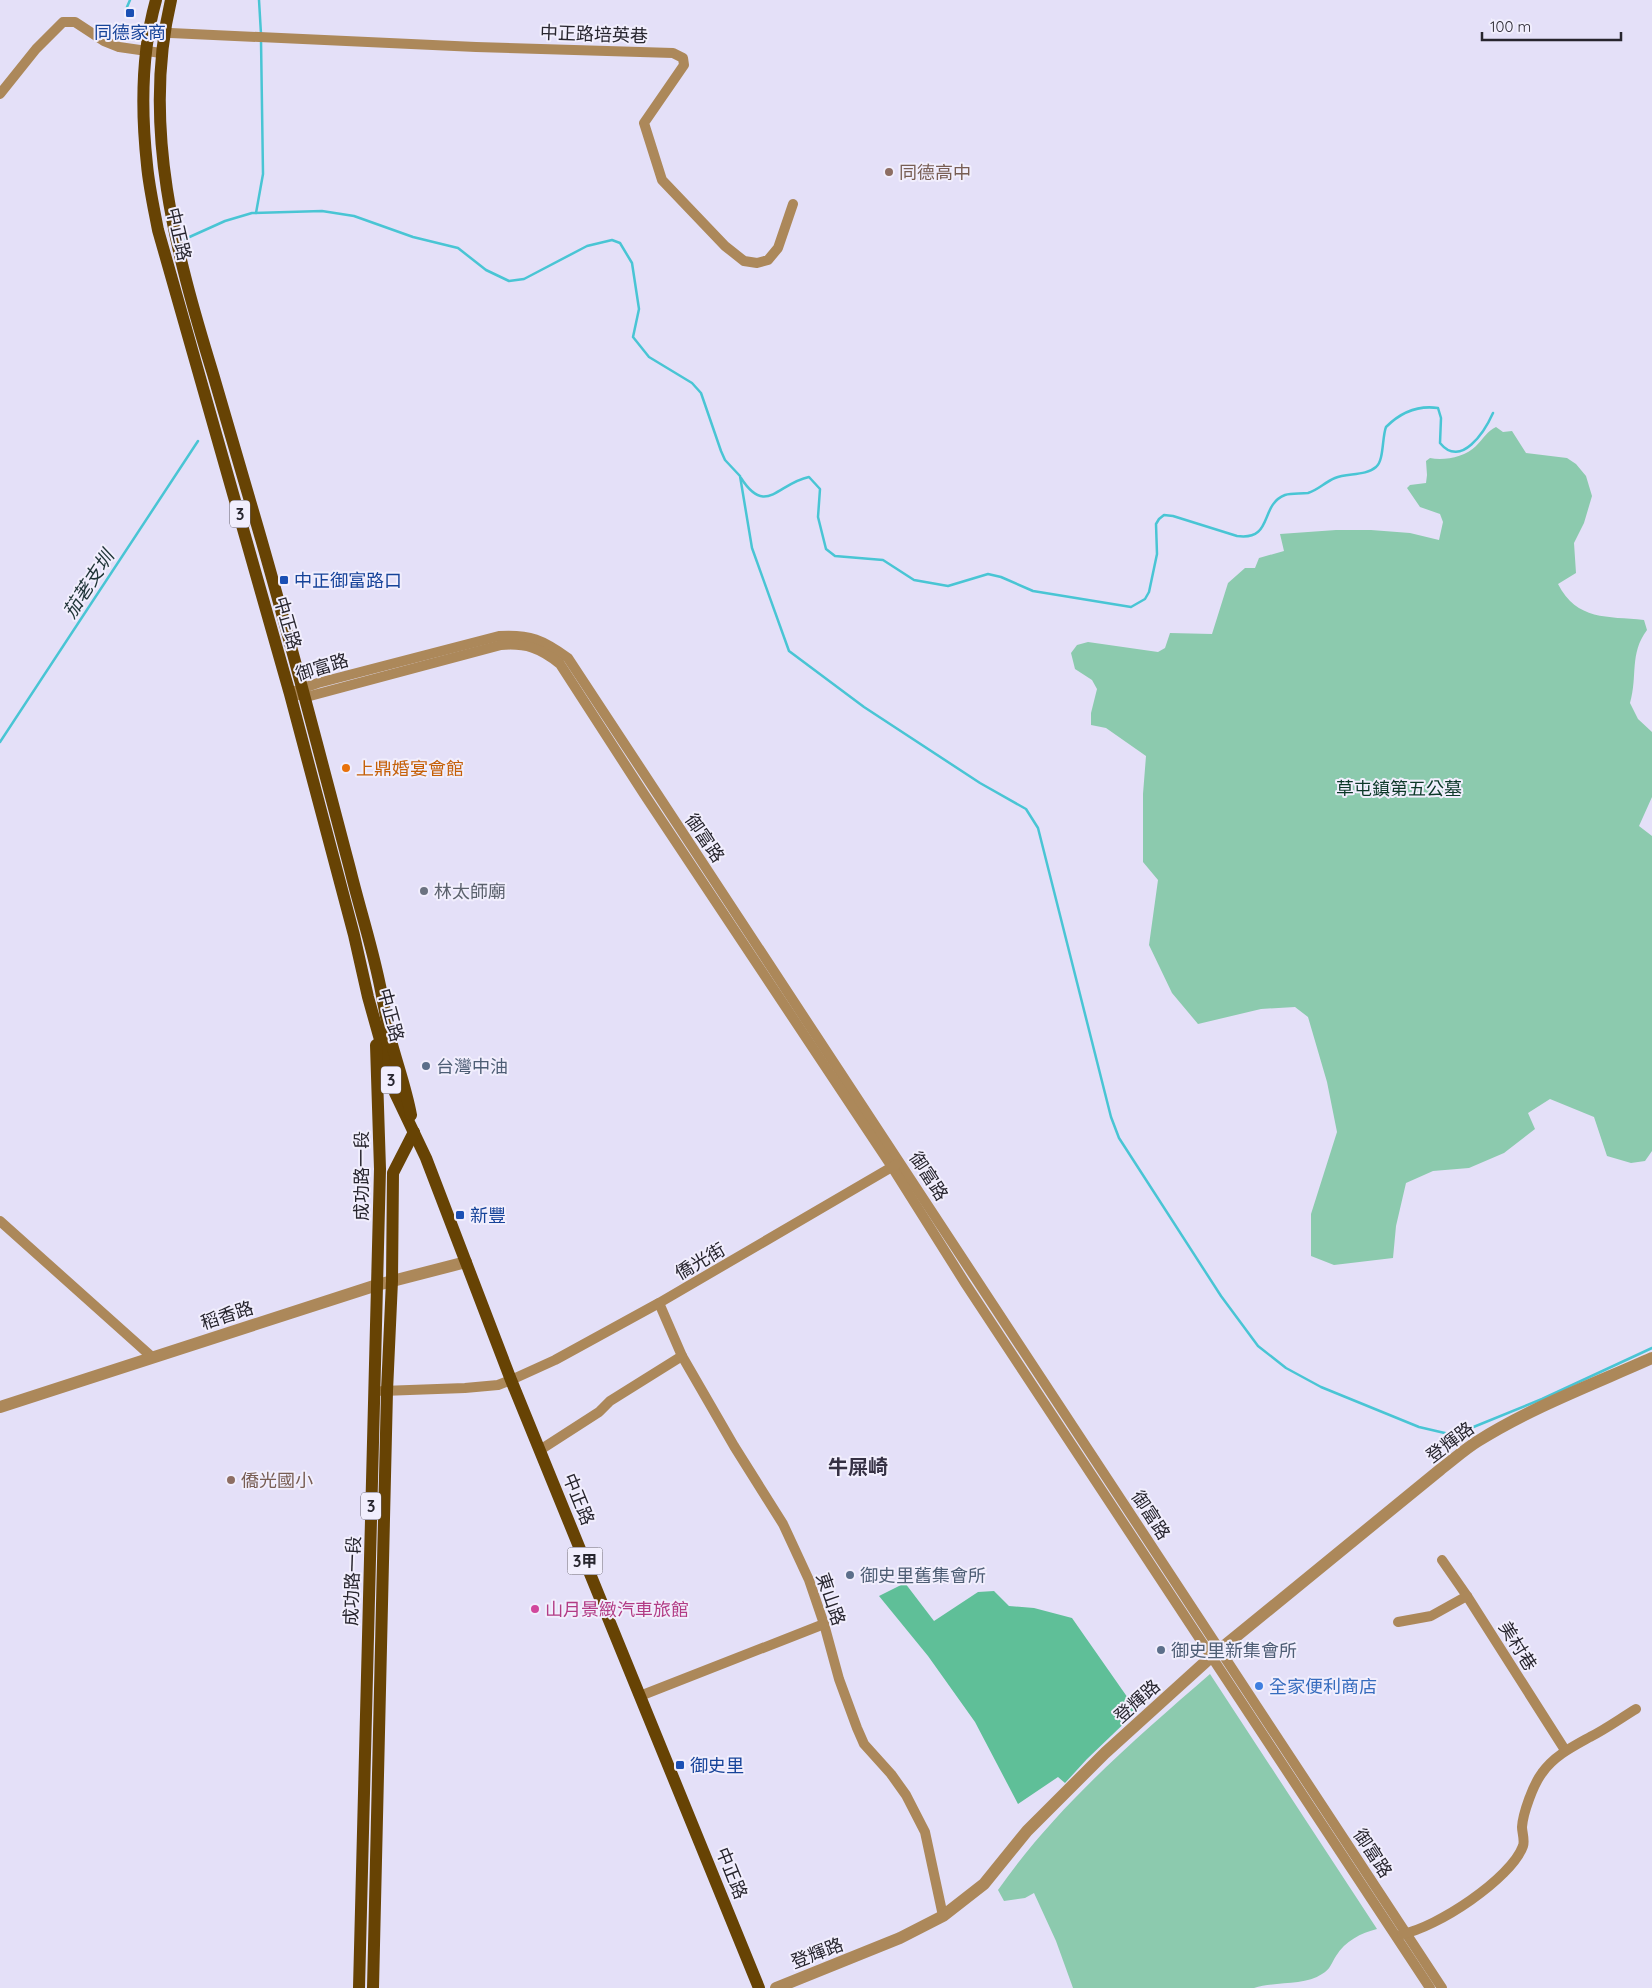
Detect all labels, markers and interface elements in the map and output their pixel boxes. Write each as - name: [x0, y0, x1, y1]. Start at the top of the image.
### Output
- marker: 同德家商: [124, 7, 136, 19]
- scale bar: [1482, 10, 1621, 42]
- text: 100 m: [1490, 17, 1531, 36]
- place label: 同德家商: [94, 21, 166, 44]
- street label: 中正路培英巷: [540, 21, 648, 47]
- place label: 同德高中: [899, 161, 971, 184]
- marker: 同德高中: [883, 166, 895, 178]
- street label: 中正路: [162, 205, 196, 263]
- road number: 3: [230, 500, 250, 528]
- water label: 茄荖支圳: [57, 543, 120, 622]
- place label: 中正御富路口: [294, 569, 402, 592]
- marker: 中正御富路口: [278, 574, 290, 586]
- street label: 中正路: [270, 594, 306, 652]
- street label: 御富路: [293, 648, 351, 686]
- place label: 上鼎婚宴會館: [356, 757, 464, 780]
- marker: 上鼎婚宴會館: [340, 762, 352, 774]
- park label: 草屯鎮第五公墓: [1336, 777, 1462, 800]
- street label: 御富路: [680, 809, 730, 867]
- place label: 林太師廟: [434, 880, 506, 903]
- marker: 林太師廟: [418, 885, 430, 897]
- street label: 中正路: [373, 986, 409, 1044]
- place label: 台灣中油: [436, 1055, 508, 1078]
- marker: 台灣中油: [420, 1060, 432, 1072]
- road number: 3: [381, 1066, 401, 1094]
- street label: 成功路一段: [350, 1131, 373, 1221]
- street label: 御富路: [905, 1147, 953, 1205]
- place label: 新豐: [470, 1204, 506, 1227]
- marker: 新豐: [454, 1209, 466, 1221]
- street label: 僑光街: [671, 1238, 729, 1284]
- street label: 稻香路: [198, 1296, 256, 1334]
- street label: 登輝路: [1422, 1417, 1478, 1467]
- district label: 牛屎崎: [828, 1454, 888, 1479]
- place label: 僑光國小: [241, 1469, 313, 1492]
- street label: 中正路: [558, 1470, 600, 1528]
- marker: 僑光國小: [225, 1474, 237, 1486]
- street label: 御富路: [1127, 1486, 1175, 1544]
- road number: 3: [361, 1492, 381, 1520]
- street label: 成功路一段: [339, 1536, 365, 1626]
- road number: 3甲: [568, 1548, 602, 1574]
- place label: 御史里舊集會所: [860, 1564, 986, 1587]
- marker: 御史里舊集會所: [844, 1569, 856, 1581]
- street label: 東山路: [811, 1570, 851, 1628]
- place label: 山月景緻汽車旅館: [545, 1598, 689, 1621]
- marker: 山月景緻汽車旅館: [529, 1603, 541, 1615]
- street label: 美村巷: [1494, 1617, 1542, 1675]
- place label: 御史里新集會所: [1171, 1639, 1297, 1662]
- marker: 御史里新集會所: [1155, 1644, 1167, 1656]
- street label: 登輝路: [1109, 1674, 1165, 1728]
- place label: 全家便利商店: [1269, 1675, 1377, 1698]
- marker: 全家便利商店: [1253, 1680, 1265, 1692]
- place label: 御史里: [690, 1754, 744, 1777]
- marker: 御史里: [674, 1759, 686, 1771]
- street label: 御富路: [1349, 1824, 1397, 1882]
- street label: 中正路: [711, 1844, 753, 1902]
- street label: 登輝路: [788, 1933, 846, 1973]

